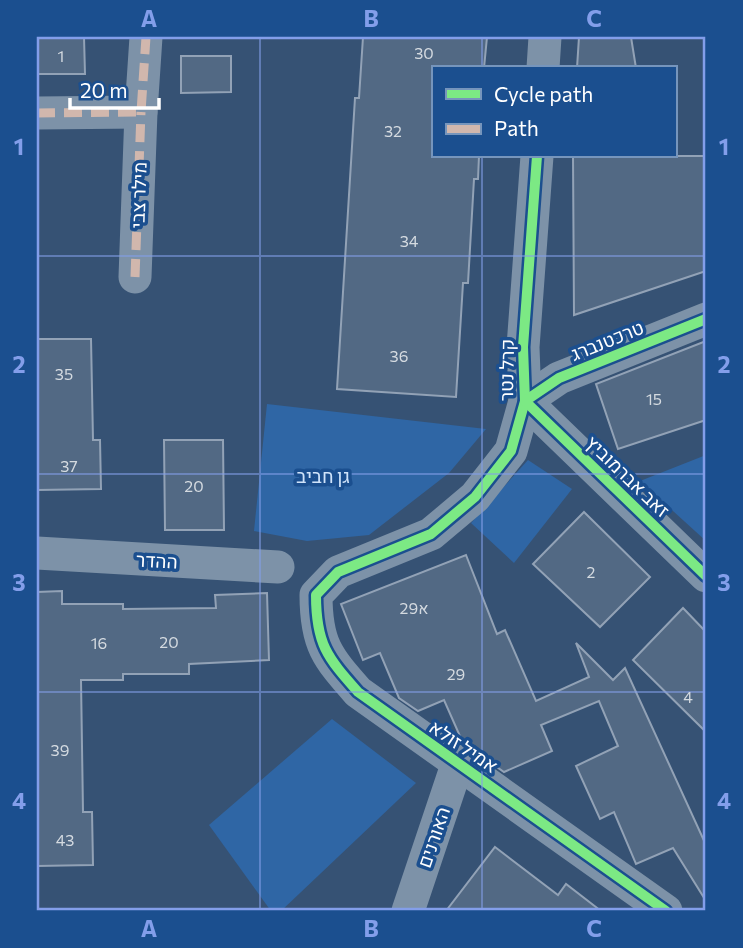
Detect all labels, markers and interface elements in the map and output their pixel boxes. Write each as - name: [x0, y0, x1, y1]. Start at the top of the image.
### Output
- text: A: [141, 4, 158, 32]
- text: B: [363, 4, 379, 32]
- text: C: [586, 4, 602, 32]
- house number: 30: [414, 43, 434, 62]
- house number: 1: [58, 46, 64, 65]
- scale bar: [70, 66, 159, 110]
- legend: [432, 66, 676, 158]
- text: 20 m: [80, 77, 128, 102]
- text: Cycle path: [494, 81, 593, 106]
- text: Path: [494, 115, 539, 140]
- house number: 32: [384, 121, 402, 140]
- text: 1: [14, 132, 24, 160]
- text: 1: [719, 132, 729, 160]
- street label: מילר צבי: [125, 161, 151, 229]
- house number: 34: [400, 231, 419, 250]
- street label: טרכטנברג: [567, 315, 647, 365]
- street label: קרל נטר: [494, 339, 518, 401]
- house number: 36: [390, 346, 408, 365]
- text: 2: [12, 350, 26, 378]
- text: 2: [717, 350, 731, 378]
- house number: 35: [55, 364, 73, 383]
- house number: 15: [646, 389, 662, 408]
- street label: זאב אברמוביץ: [581, 430, 675, 522]
- house number: 37: [60, 456, 78, 475]
- park label: גן חביב: [296, 464, 350, 487]
- house number: 20: [184, 476, 204, 495]
- street label: ההדר: [136, 547, 178, 573]
- house number: 2: [587, 562, 596, 581]
- text: 3: [12, 568, 26, 596]
- text: 3: [717, 568, 731, 596]
- house number: 29א: [400, 598, 428, 617]
- house number: 20: [159, 632, 179, 651]
- house number: 16: [91, 633, 107, 652]
- house number: 29: [447, 664, 465, 683]
- house number: 4: [683, 687, 693, 706]
- street label: אמיל זולא: [425, 715, 503, 777]
- house number: 39: [51, 740, 69, 759]
- text: 4: [12, 786, 26, 814]
- text: 4: [717, 786, 731, 814]
- street label: האורנים: [412, 803, 454, 871]
- house number: 43: [56, 830, 74, 849]
- text: A: [141, 914, 158, 942]
- text: B: [363, 914, 379, 942]
- text: C: [586, 914, 602, 942]

